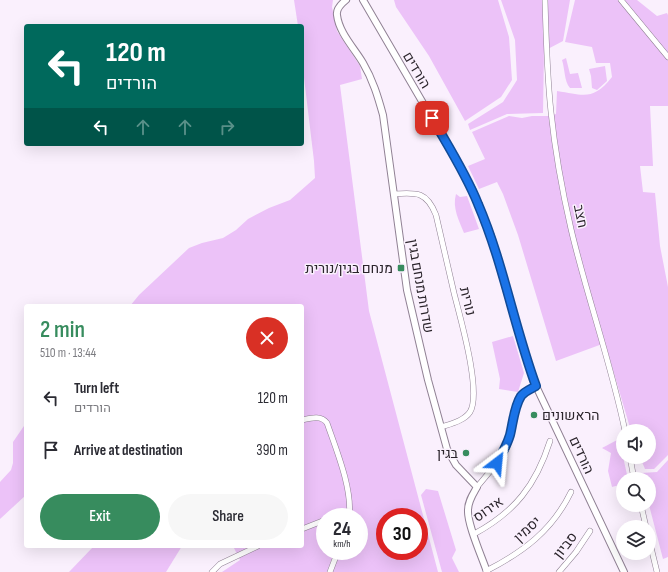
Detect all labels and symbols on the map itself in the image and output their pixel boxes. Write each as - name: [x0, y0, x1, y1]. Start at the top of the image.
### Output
- street label: הורדים: [399, 49, 434, 92]
- pin: [415, 101, 449, 135]
- street label: חצב: [570, 203, 591, 229]
- street label: שדרות מנחם בגין: [404, 238, 437, 334]
- place label: מנחם בגין/נורית: [305, 260, 393, 277]
- marker: מנחם בגין/נורית: [396, 263, 406, 273]
- street label: נורית: [456, 285, 479, 317]
- place label: הראשונים: [542, 407, 600, 424]
- marker: הראשונים: [529, 410, 539, 420]
- street label: הורדים: [565, 434, 598, 477]
- position arrow: [476, 442, 518, 484]
- place label: בגין: [437, 445, 459, 462]
- marker: בגין: [461, 448, 471, 458]
- street label: אירוס: [470, 493, 507, 526]
- speed limit sign: 30: [376, 508, 428, 560]
- street label: יסמין: [510, 513, 544, 546]
- street label: סביון: [550, 529, 581, 562]

